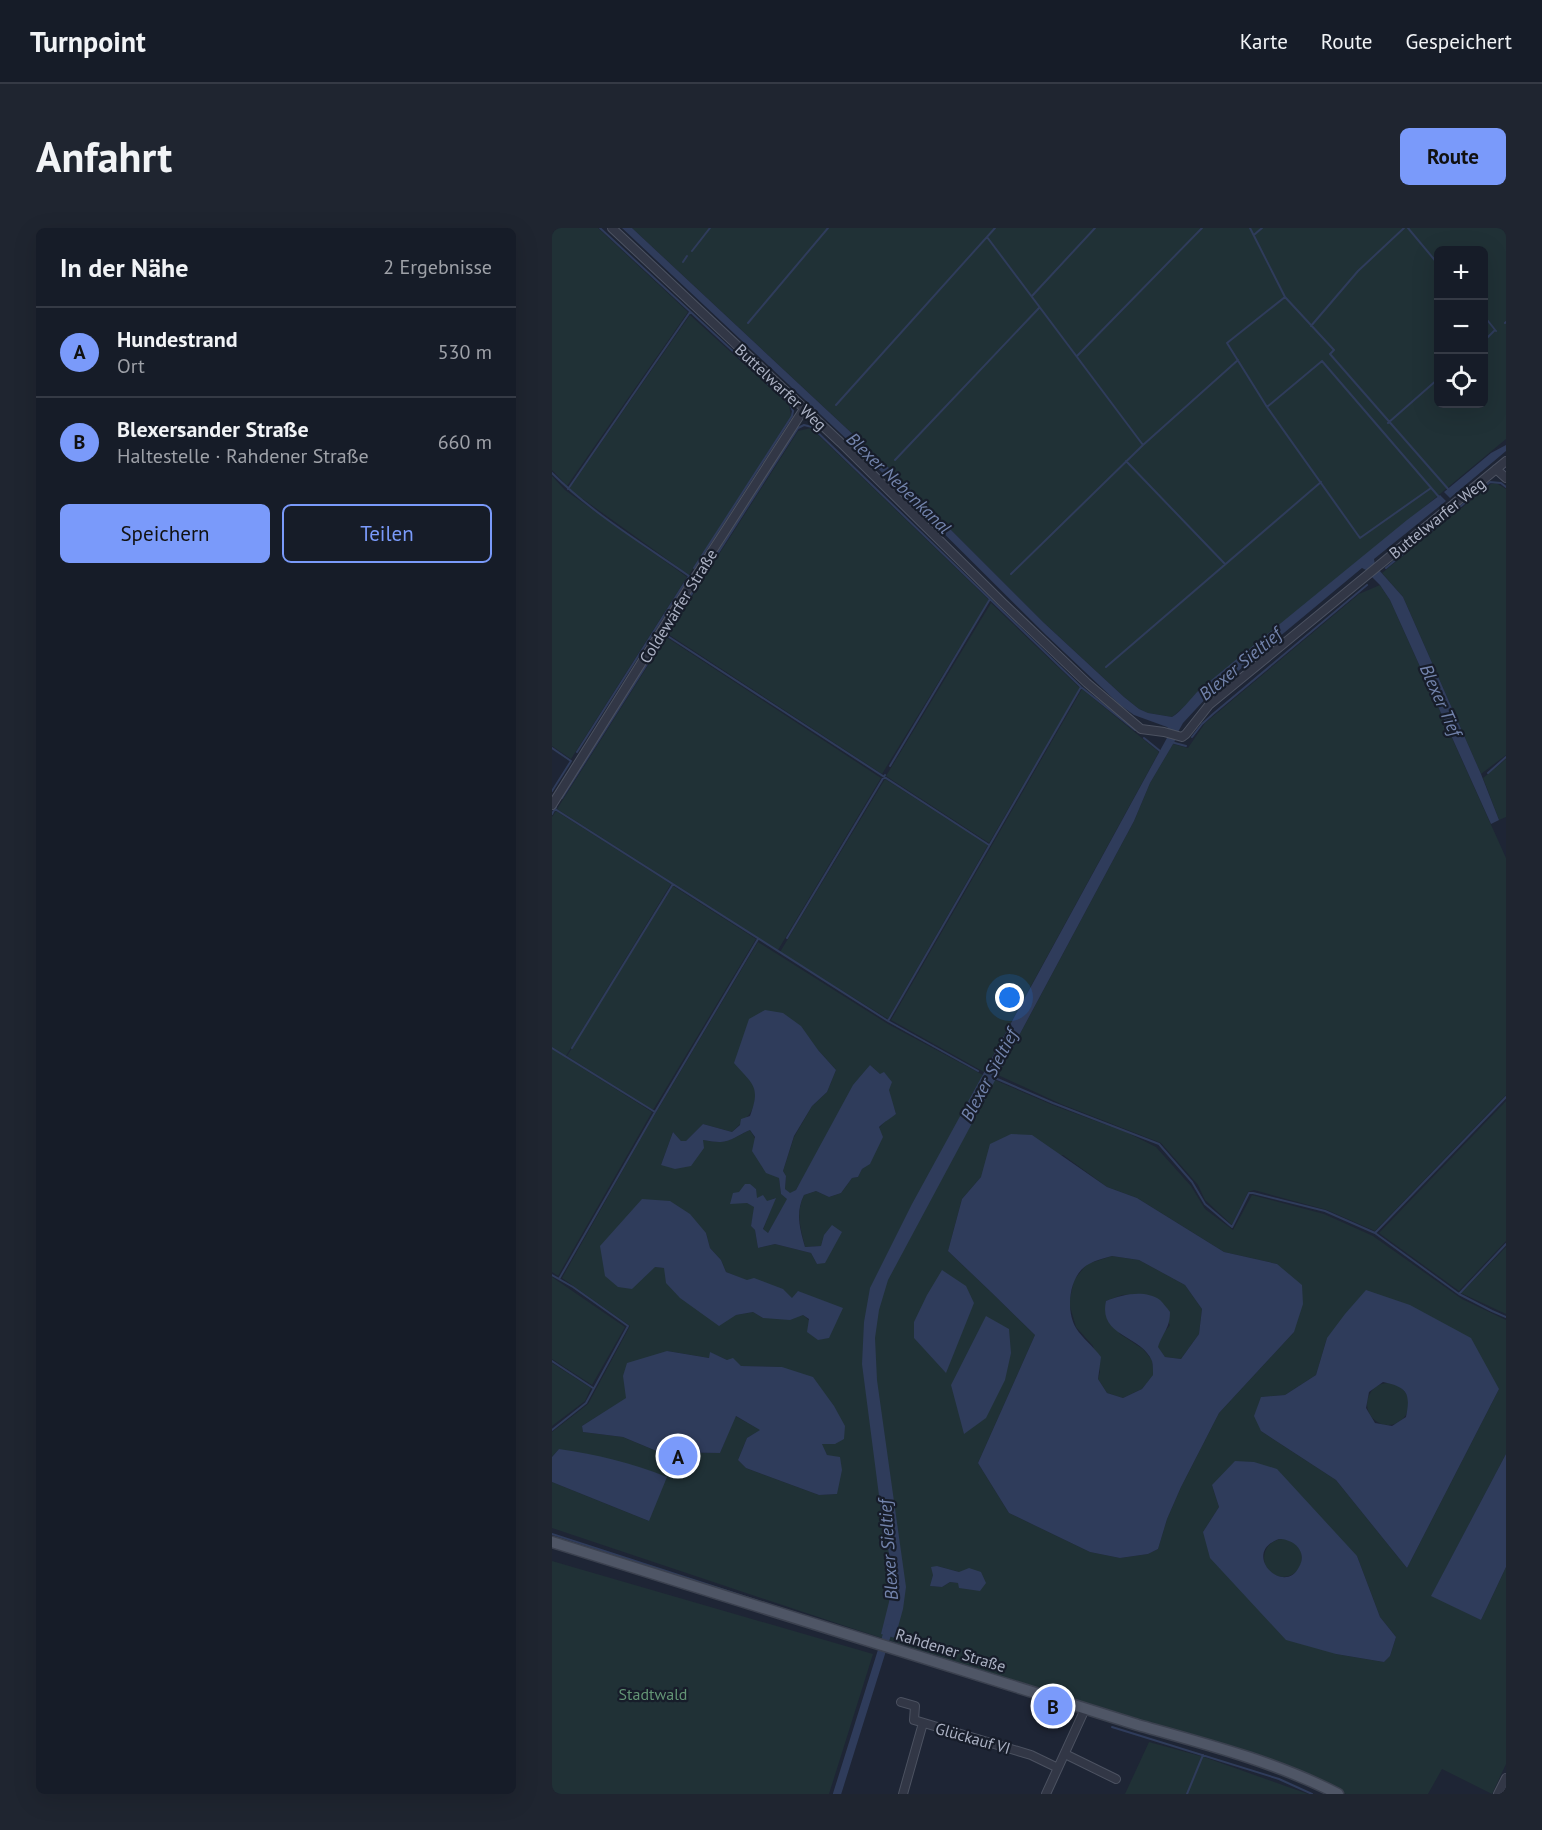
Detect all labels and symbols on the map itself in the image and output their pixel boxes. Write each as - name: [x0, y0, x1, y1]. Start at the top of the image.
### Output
- street label: Buttelwarfer Weg: [731, 339, 831, 435]
- water label: Blexer Nebenkanal: [842, 427, 956, 539]
- street label: Buttelwarfer Weg: [1385, 473, 1489, 563]
- street label: Coldewärfer Straße: [635, 545, 721, 667]
- water label: Blexer Sieltief: [1194, 621, 1288, 705]
- water label: Blexer Tief: [1415, 660, 1468, 742]
- your location: [995, 983, 1024, 1012]
- water label: Blexer Sieltief: [955, 1022, 1024, 1125]
- pin: A: [658, 1434, 698, 1478]
- water label: Blexer Sieltief: [873, 1496, 903, 1601]
- street label: Rahdener Straße: [893, 1624, 1009, 1676]
- park label: Stadtwald: [619, 1684, 687, 1704]
- pin: B: [1034, 1684, 1072, 1728]
- street label: Glückauf VI: [933, 1718, 1013, 1758]

